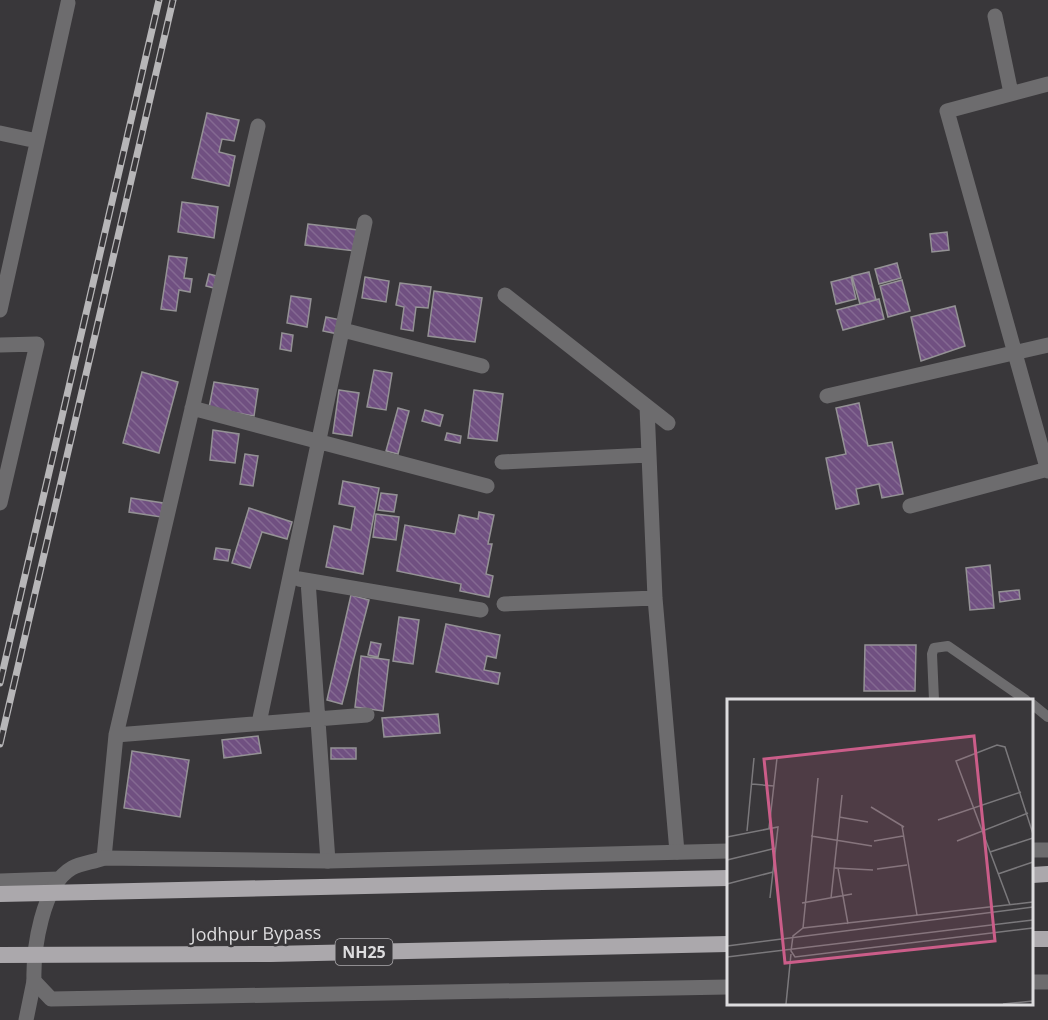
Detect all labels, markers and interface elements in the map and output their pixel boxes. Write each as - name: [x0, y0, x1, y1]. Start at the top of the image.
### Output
- inset map: [727, 699, 1033, 1005]
- street label: Jodhpur Bypass: [188, 920, 321, 946]
- road number: NH25: [336, 939, 392, 965]

